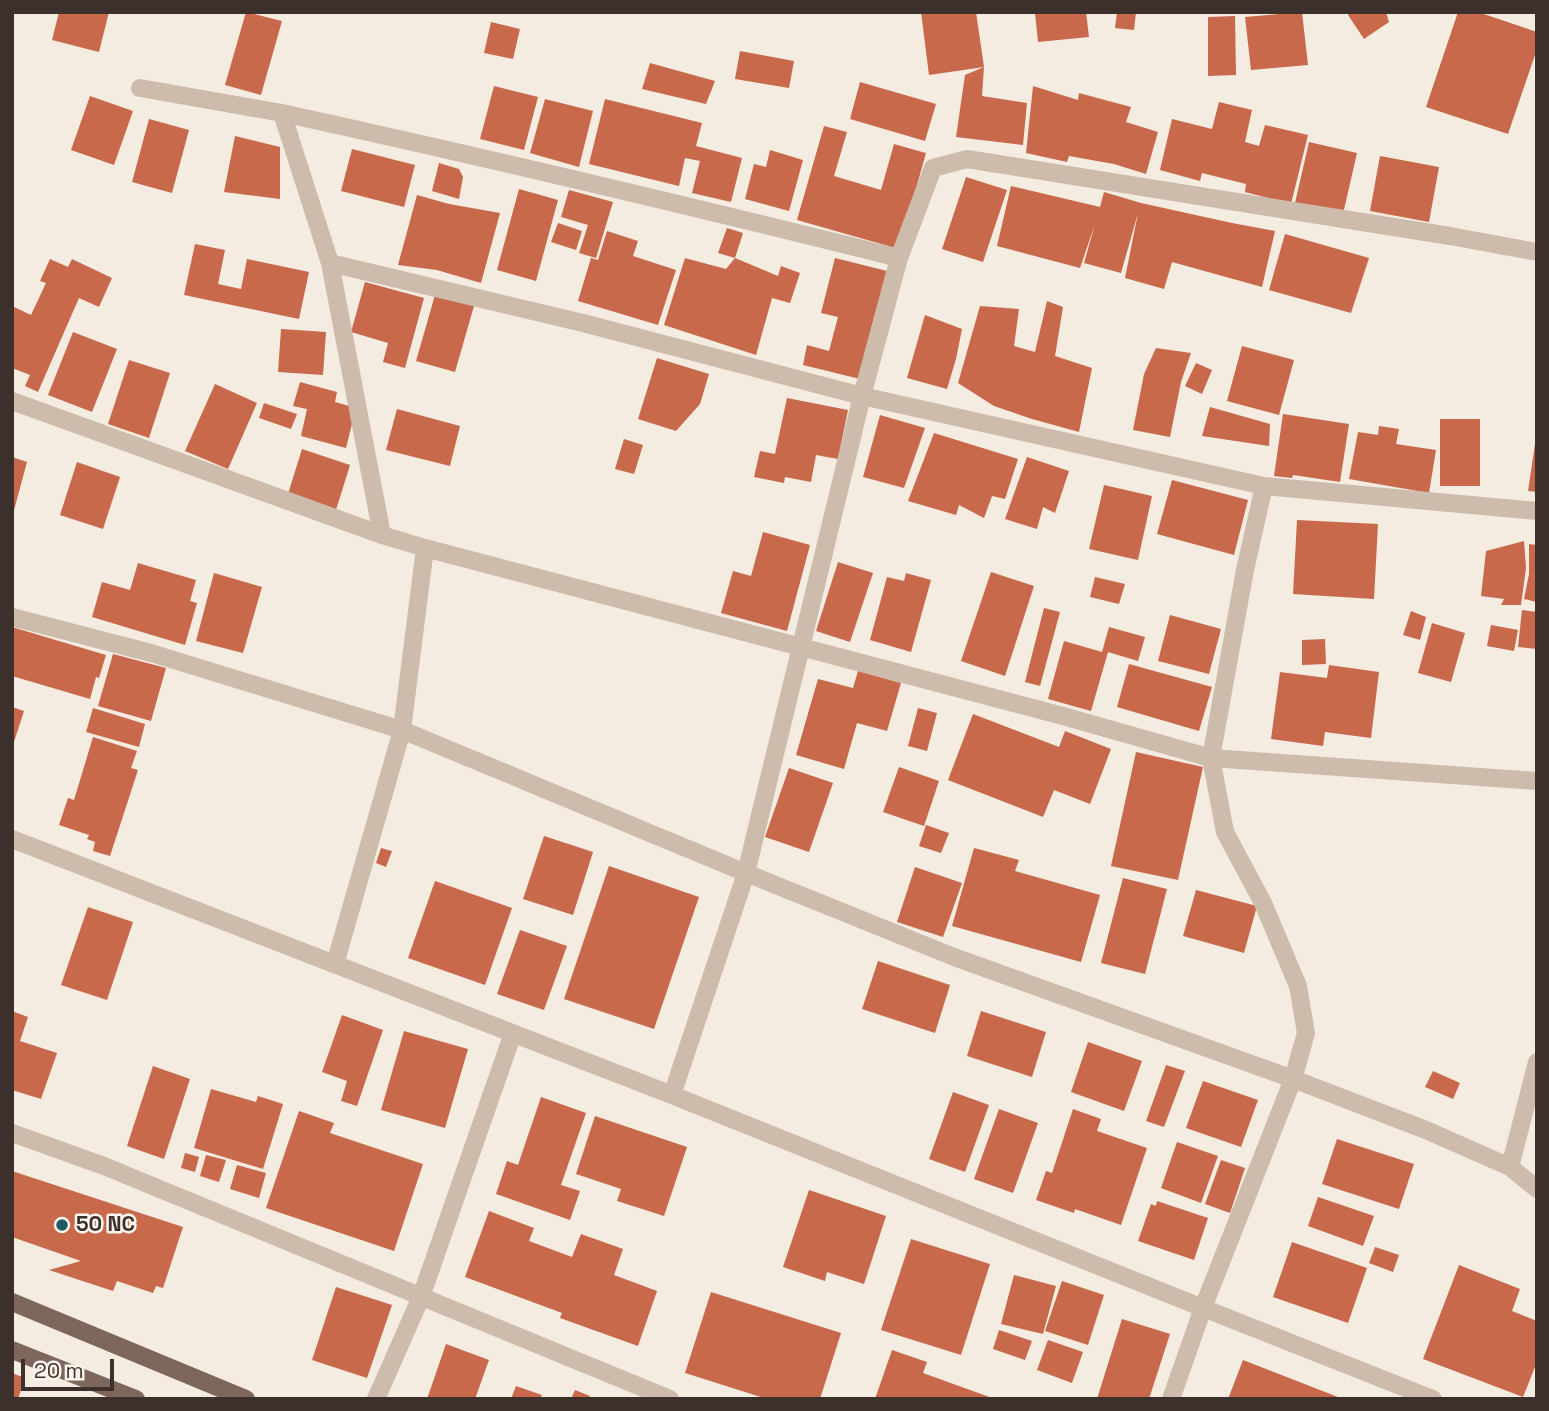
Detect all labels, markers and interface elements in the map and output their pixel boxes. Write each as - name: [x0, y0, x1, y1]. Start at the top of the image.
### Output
- place label: 50 NC: [76, 1212, 135, 1238]
- marker: 50 NC: [54, 1217, 70, 1233]
- scale bar: [24, 1344, 117, 1388]
- text: 20 m: [34, 1357, 84, 1384]

